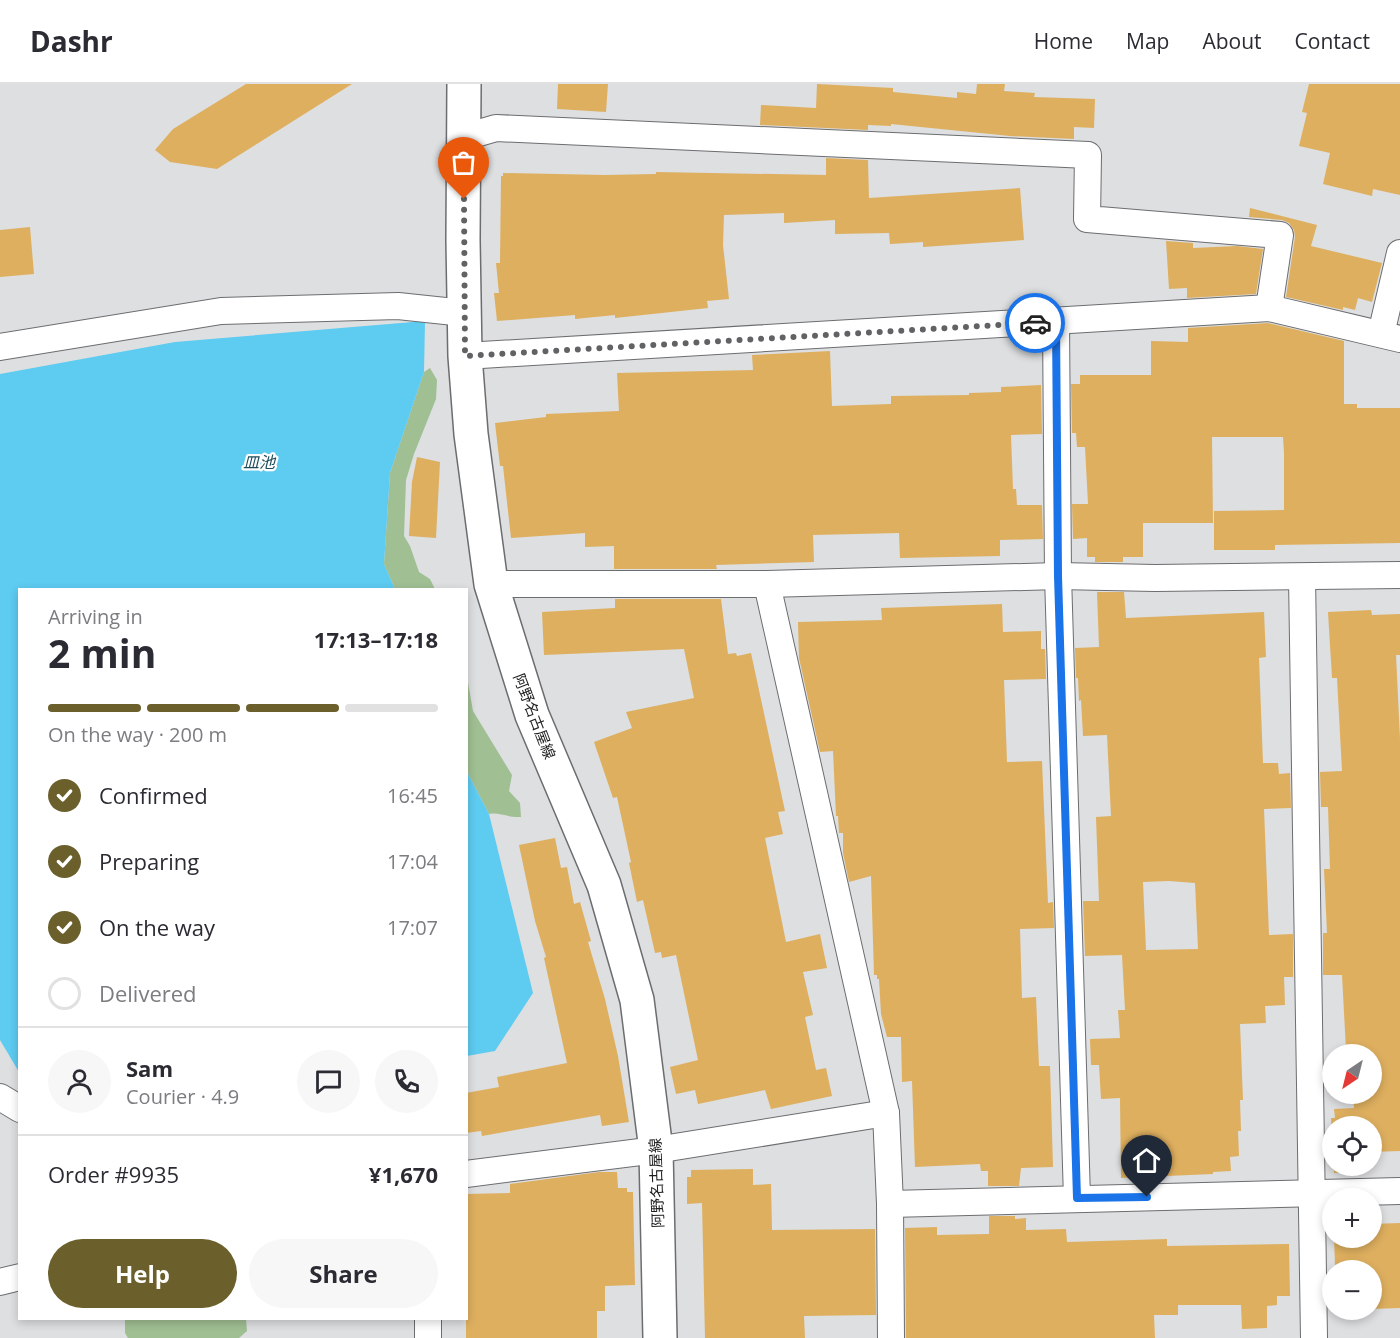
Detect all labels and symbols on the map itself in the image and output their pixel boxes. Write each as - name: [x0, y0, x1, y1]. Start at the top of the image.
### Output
- pin: [438, 137, 489, 199]
- courier: [1005, 293, 1065, 353]
- water label: 皿池: [243, 451, 277, 473]
- street label: 阿野名古屋線: [510, 670, 560, 762]
- north arrow: [1322, 1044, 1382, 1104]
- pin: [1121, 1135, 1172, 1197]
- street label: 阿野名古屋線: [644, 1138, 668, 1228]

